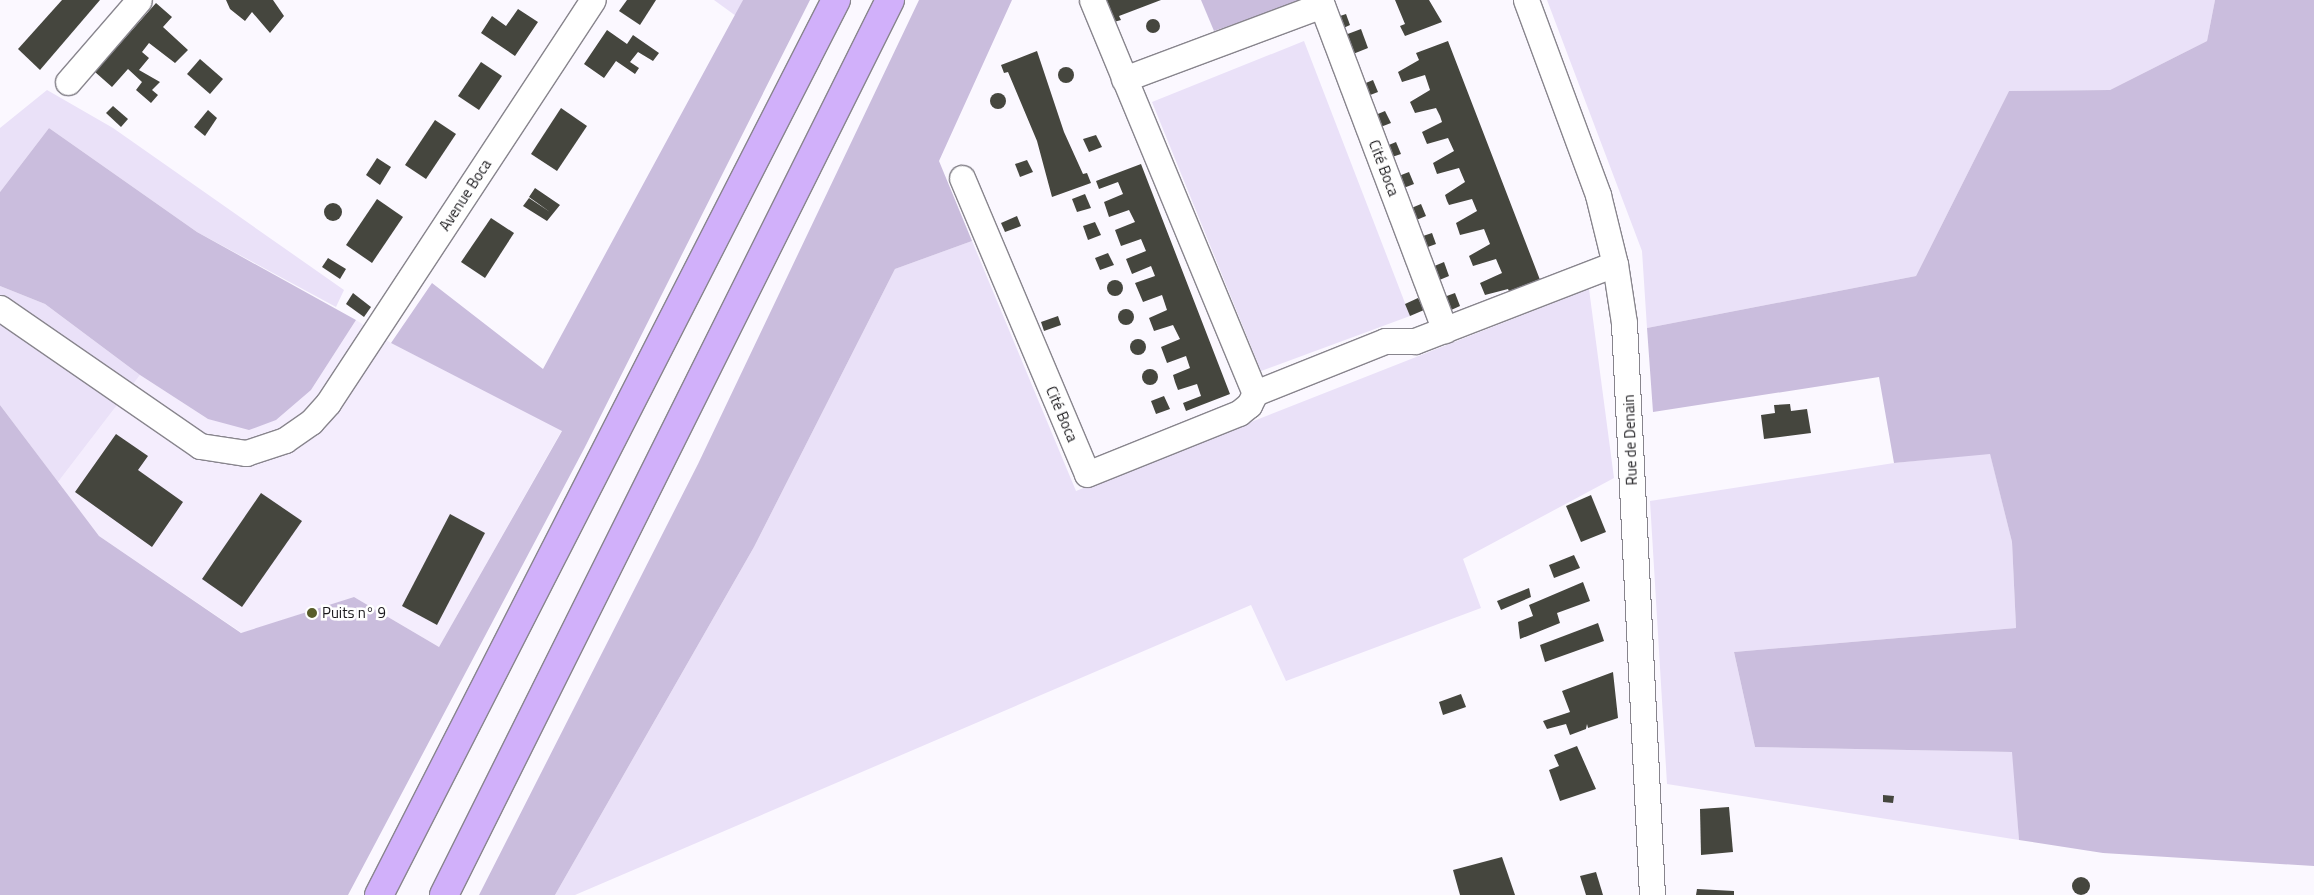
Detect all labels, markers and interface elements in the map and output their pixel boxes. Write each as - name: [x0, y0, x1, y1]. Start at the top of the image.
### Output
- street label: Cité Boca: [1365, 137, 1403, 199]
- street label: Avenue Boca: [435, 156, 495, 234]
- street label: Cité Boca: [1042, 383, 1082, 445]
- street label: Rue de Denain: [1619, 394, 1641, 486]
- place label: Puits n° 9: [322, 604, 386, 622]
- marker: Puits n° 9: [306, 607, 318, 619]

